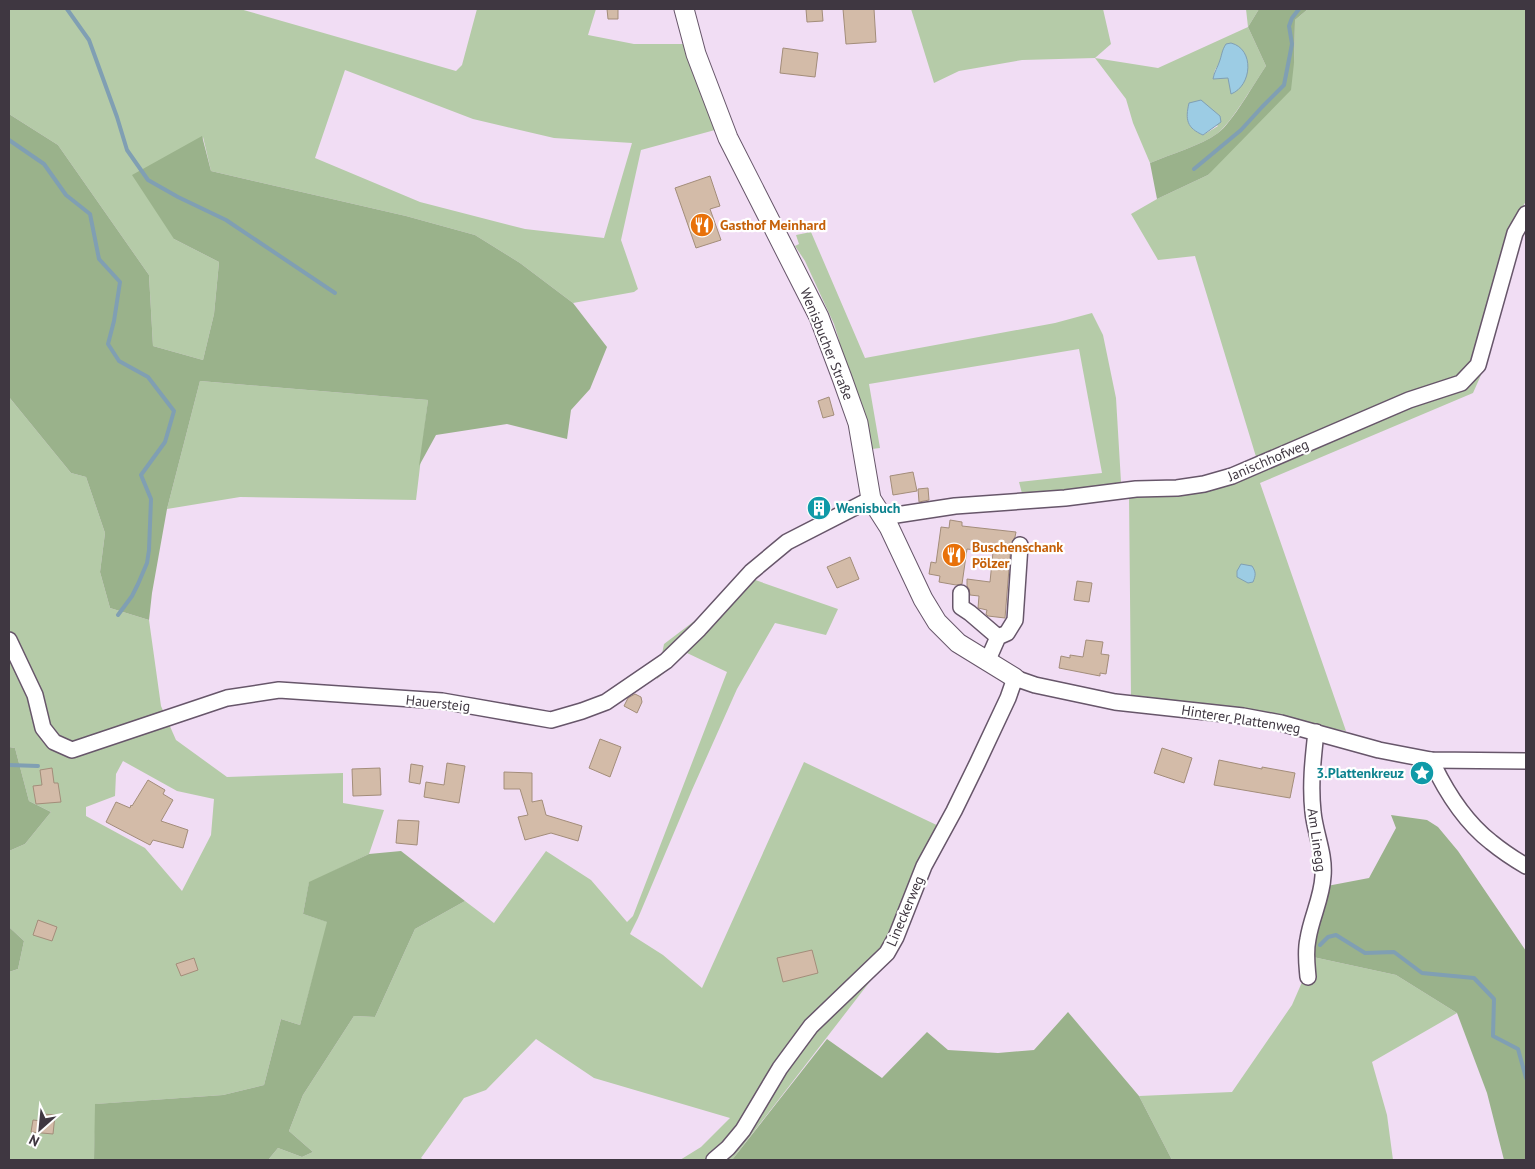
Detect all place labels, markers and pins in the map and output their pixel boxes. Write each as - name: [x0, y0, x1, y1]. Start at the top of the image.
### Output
- restaurant icon: Gasthof Meinhard: [689, 212, 715, 238]
- place label: Gasthof Meinhard: [720, 216, 826, 234]
- building icon: Wenisbuch: [806, 495, 832, 521]
- place label: Wenisbuch: [836, 499, 900, 517]
- place label: Buschenschank Pölzer: [972, 538, 1063, 572]
- restaurant icon: Buschenschank Pölzer: [941, 542, 967, 568]
- place icon: 3.Plattenkreuz: [1409, 760, 1435, 786]
- place label: 3.Plattenkreuz: [1316, 764, 1404, 782]

